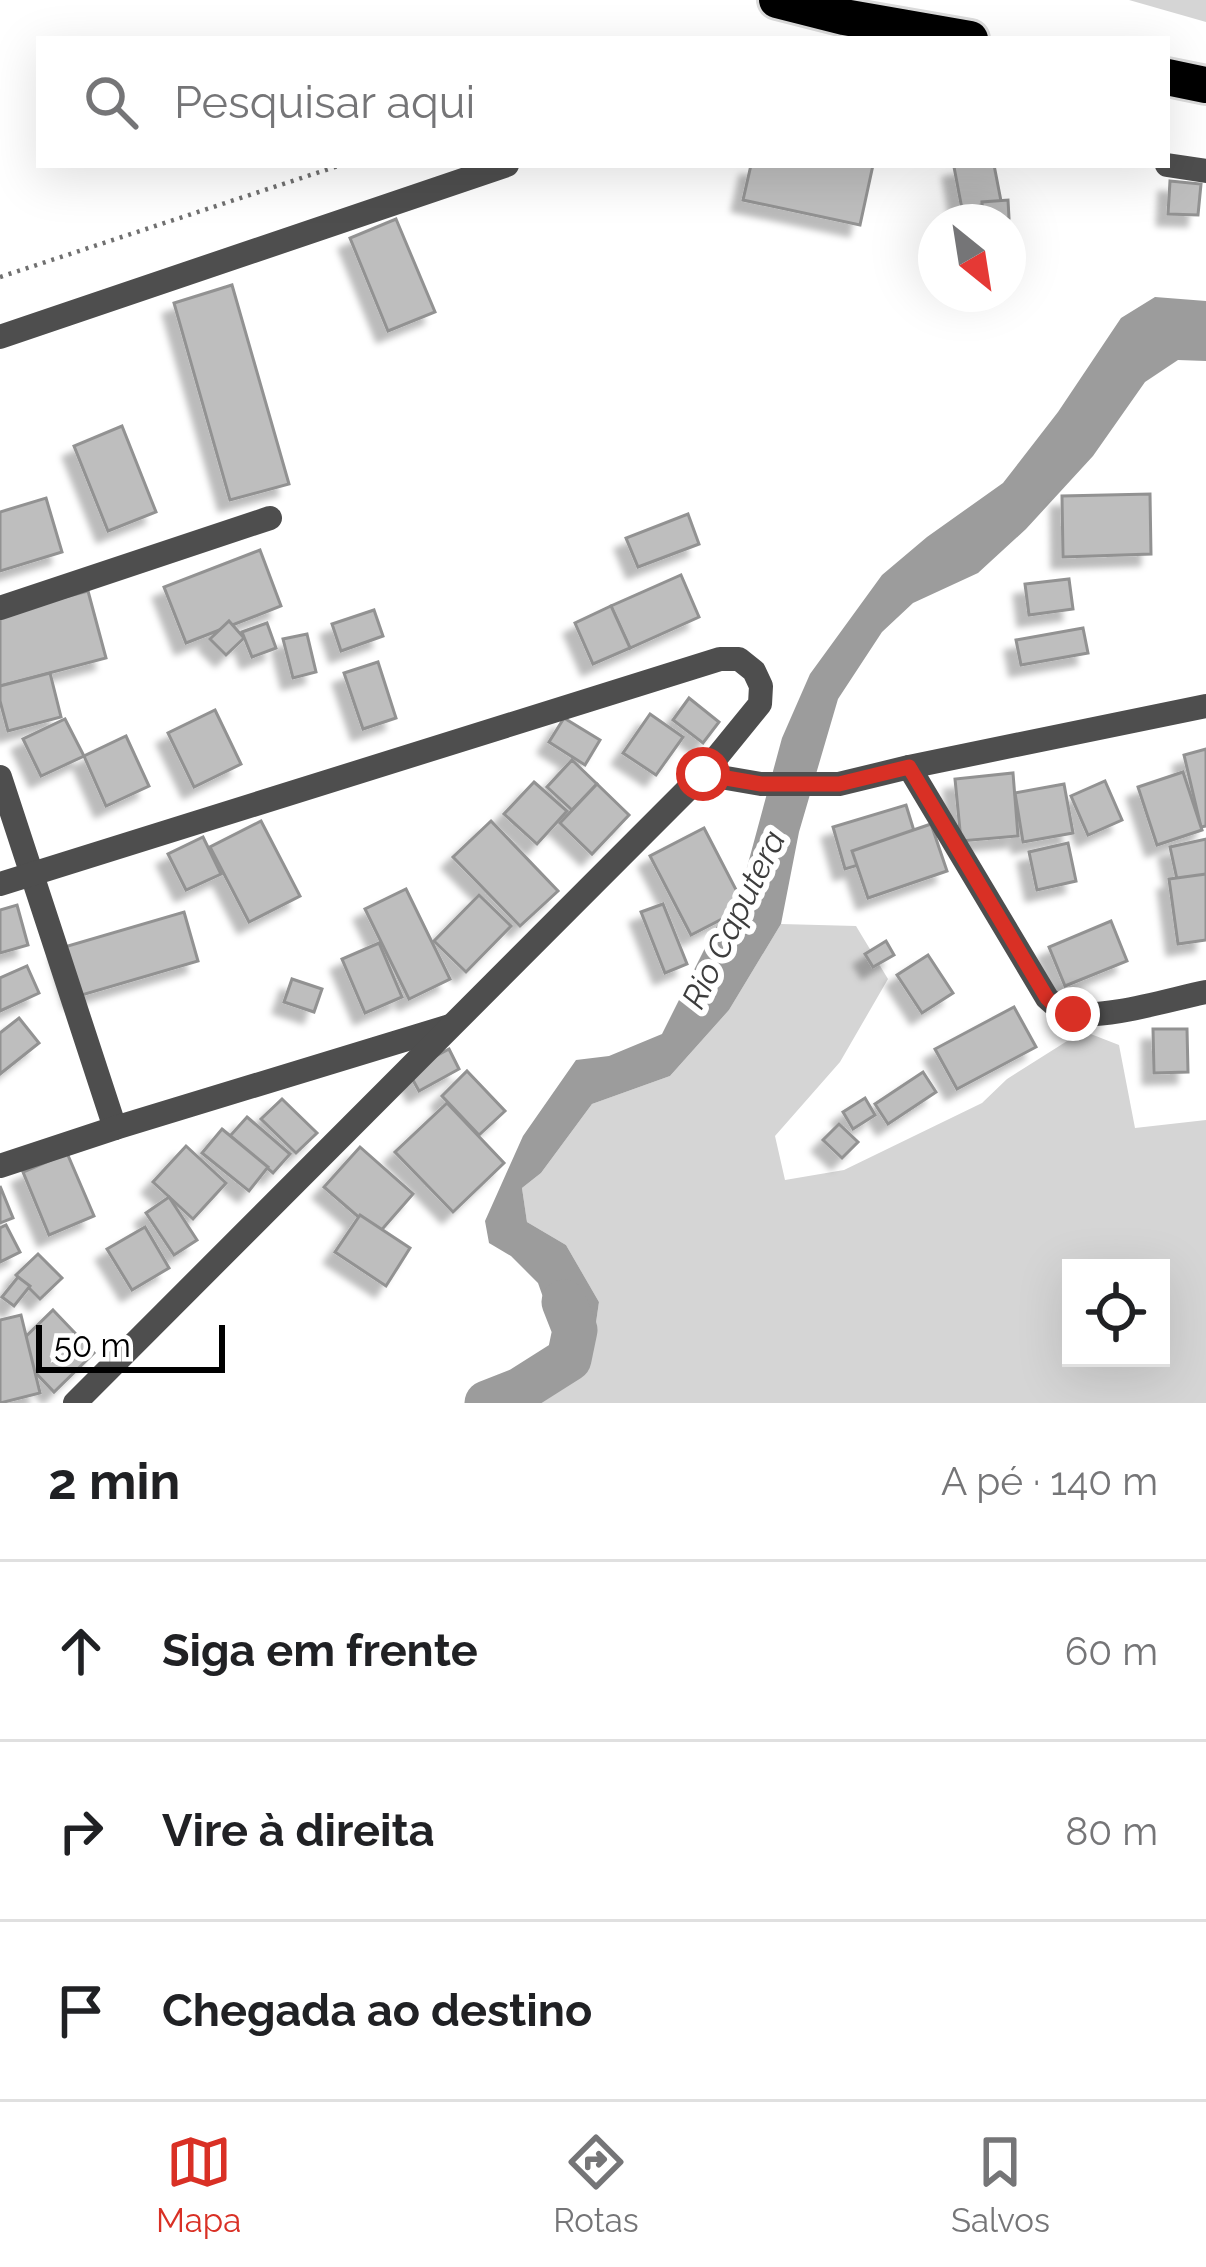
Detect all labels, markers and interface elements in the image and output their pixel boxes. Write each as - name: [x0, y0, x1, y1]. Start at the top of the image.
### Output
- search box: [36, 36, 1170, 168]
- icon: search: [78, 69, 144, 135]
- text: Pesquisar aqui: [174, 76, 475, 129]
- north arrow: [918, 204, 1026, 312]
- route start: [676, 747, 730, 801]
- water label: Rio Caputera: [674, 824, 793, 1014]
- route end: [1046, 987, 1100, 1041]
- map controls: [1062, 1259, 1170, 1367]
- button: locate: [1062, 1259, 1170, 1367]
- scale bar: [36, 1319, 225, 1372]
- text: 50 m: [54, 1326, 131, 1365]
- text: 2 min: [48, 1451, 180, 1511]
- text: A pé · 140 m: [941, 1458, 1158, 1504]
- icon: ahead: [48, 1618, 114, 1684]
- text: Siga em frente: [162, 1624, 478, 1677]
- text: 60 m: [1065, 1628, 1158, 1674]
- icon: right: [48, 1798, 114, 1864]
- text: Vire à direita: [162, 1804, 435, 1857]
- text: 80 m: [1065, 1808, 1158, 1854]
- icon: arrive: [48, 1978, 114, 2044]
- text: Chegada ao destino: [162, 1984, 592, 2037]
- tab: Mapa: [156, 2129, 241, 2240]
- tab: Rotas: [553, 2129, 639, 2240]
- tab: Salvos: [951, 2129, 1050, 2240]

